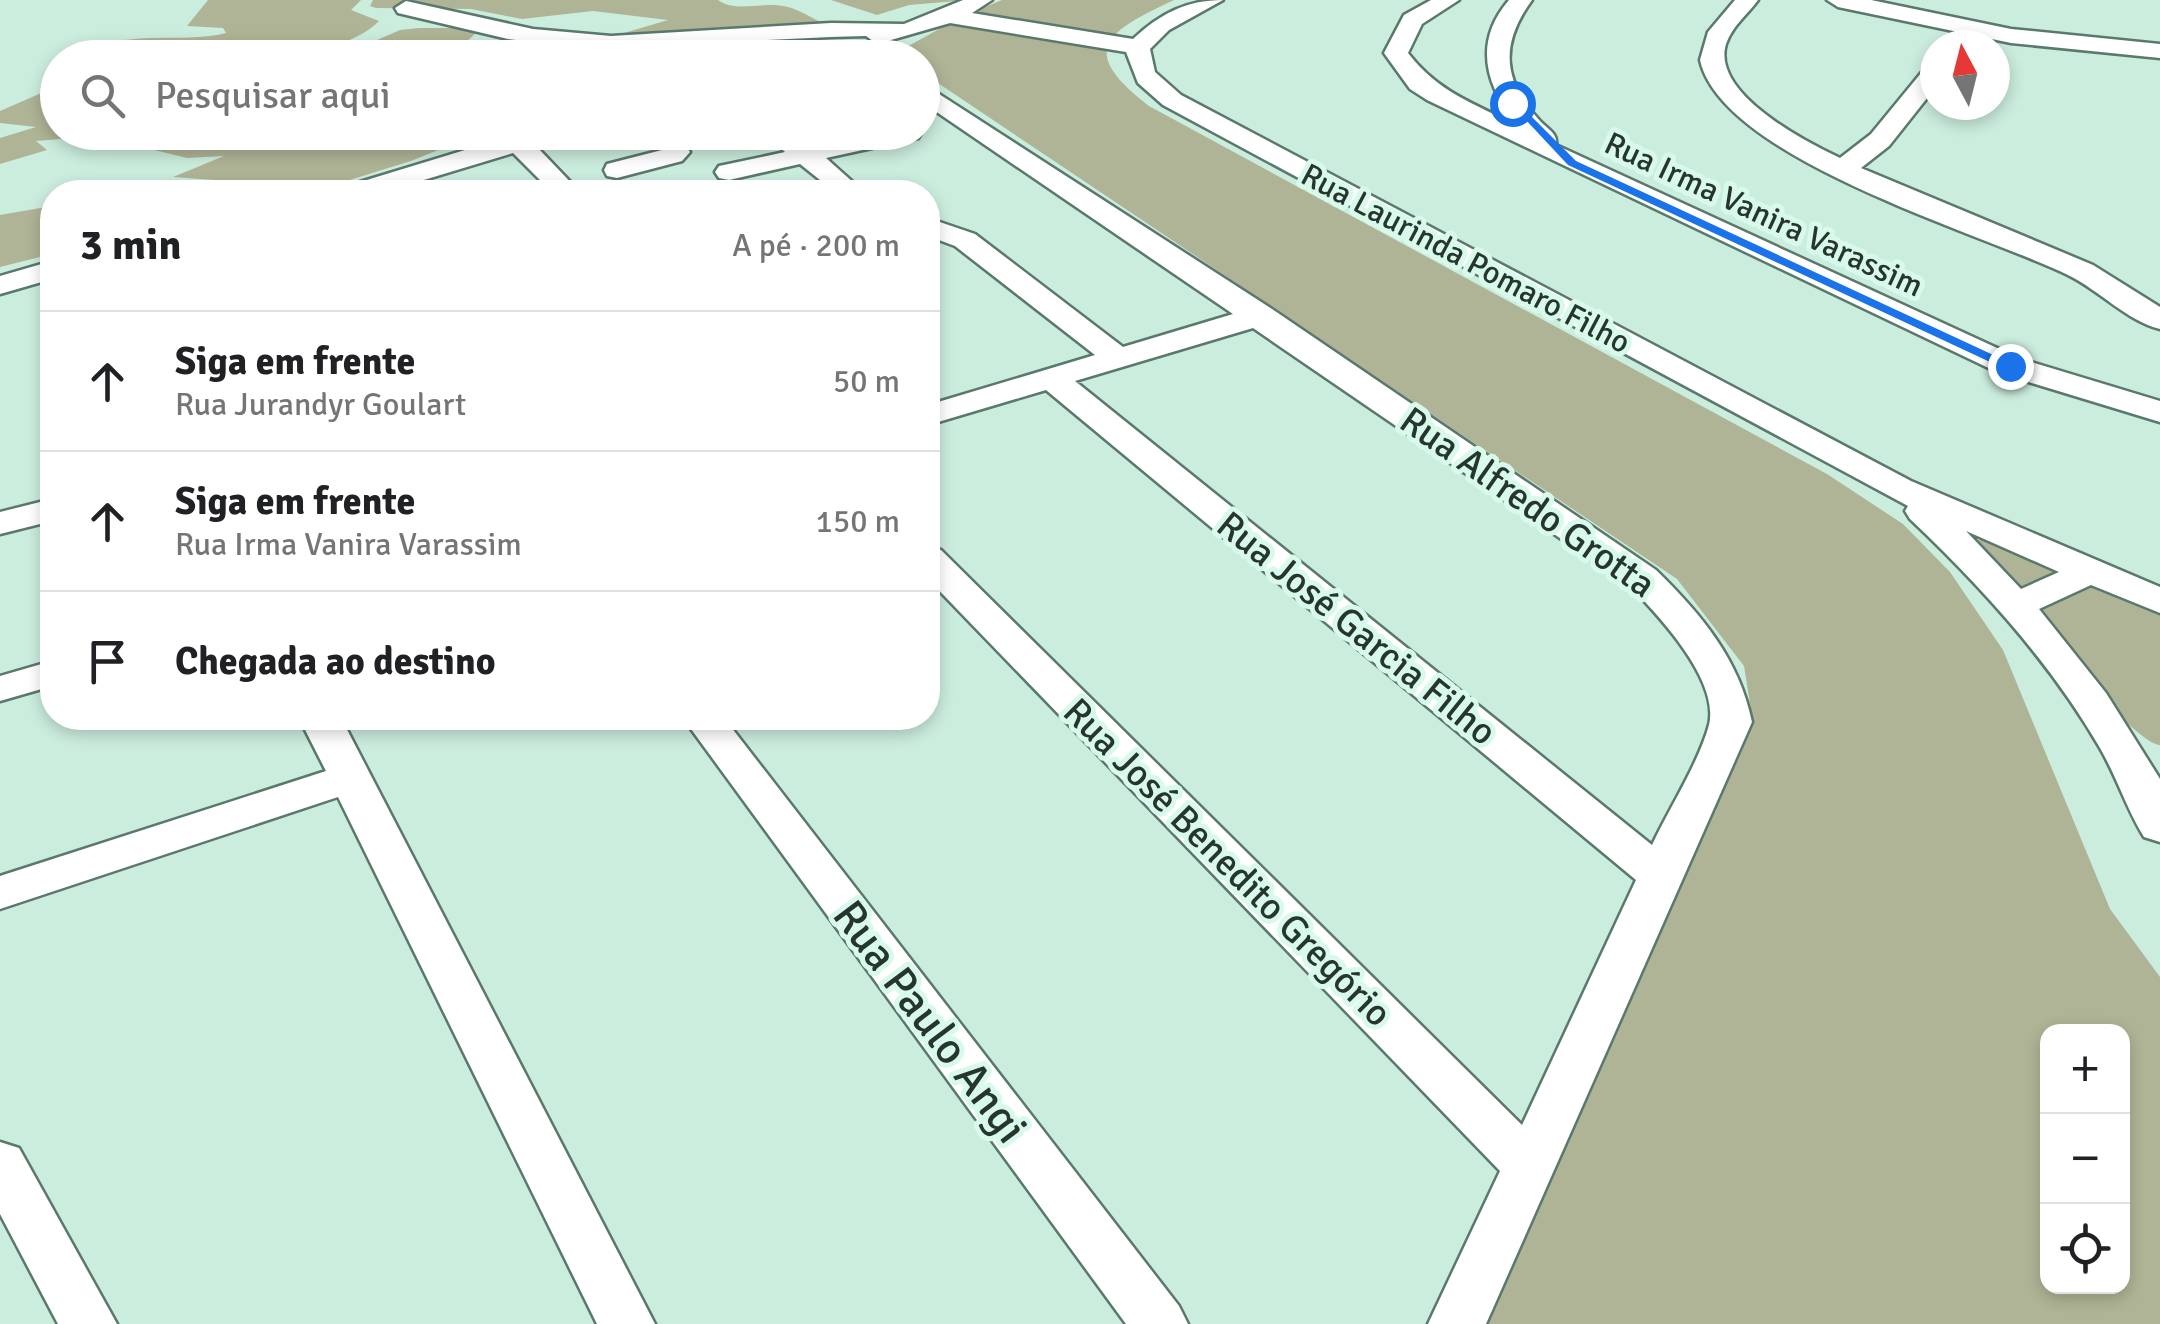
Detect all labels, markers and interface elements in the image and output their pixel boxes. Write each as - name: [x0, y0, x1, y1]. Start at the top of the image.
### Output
- north arrow: [1920, 30, 2010, 120]
- search box: [40, 40, 940, 150]
- icon: search: [75, 68, 130, 123]
- text: Pesquisar aqui: [155, 72, 391, 119]
- route start: [1490, 81, 1536, 127]
- street label: Rua Irma Vanira Varassim: [1598, 123, 1929, 305]
- street label: Rua Laurinda Pomaro Filho: [1294, 155, 1637, 362]
- text: 3 min: [80, 220, 181, 271]
- text: A pé · 200 m: [732, 226, 900, 265]
- text: Siga em frente: [175, 338, 415, 385]
- route end: [1988, 344, 2034, 390]
- icon: ahead: [80, 354, 135, 409]
- text: 50 m: [833, 362, 900, 401]
- text: Rua Jurandyr Goulart: [175, 385, 466, 424]
- street label: Rua Alfredo Grotta: [1391, 397, 1665, 608]
- text: Siga em frente: [175, 478, 415, 525]
- icon: ahead: [80, 494, 135, 549]
- street label: Rua José Garcia Filho: [1207, 501, 1506, 756]
- text: 150 m: [816, 502, 900, 541]
- text: Rua Irma Vanira Varassim: [175, 525, 522, 564]
- icon: arrive: [80, 634, 135, 689]
- text: Chegada ao destino: [175, 638, 496, 685]
- street label: Rua José Benedito Gregório: [1054, 688, 1402, 1036]
- street label: Rua Paulo Angi: [821, 890, 1039, 1154]
- map controls: [2040, 1024, 2130, 1294]
- button: +: [2040, 1024, 2130, 1114]
- button: −: [2040, 1114, 2130, 1204]
- button: locate: [2040, 1204, 2130, 1294]

